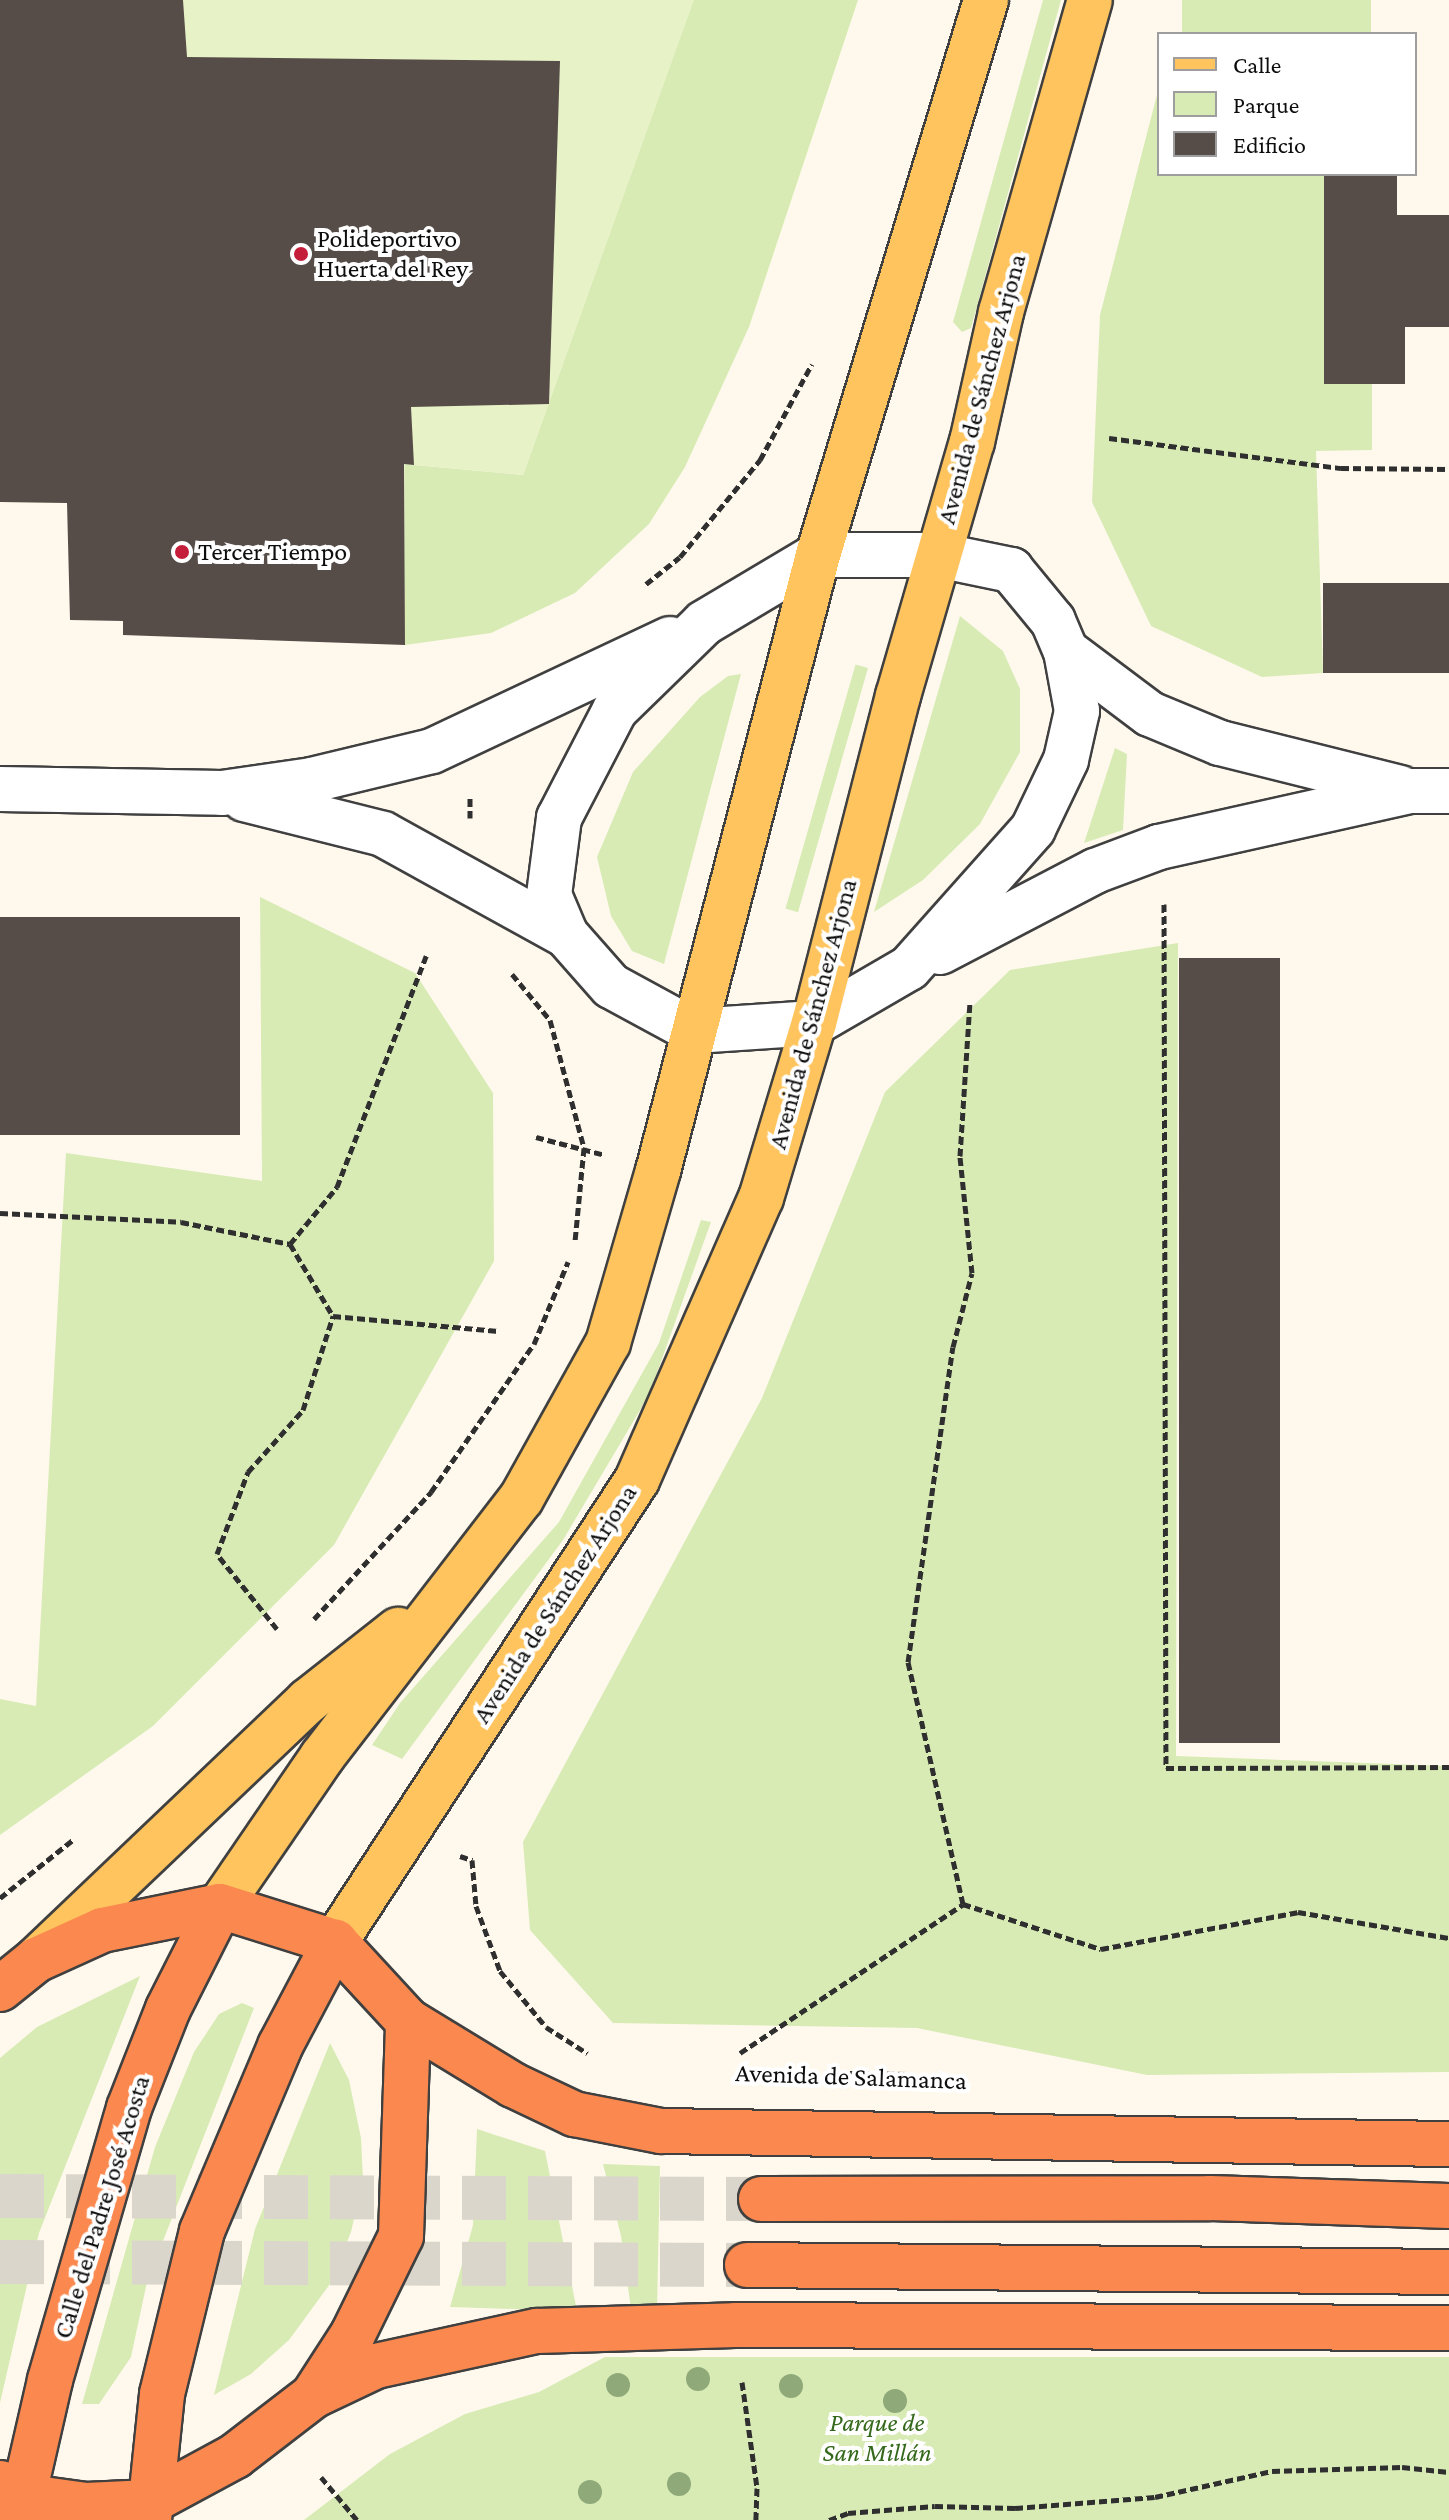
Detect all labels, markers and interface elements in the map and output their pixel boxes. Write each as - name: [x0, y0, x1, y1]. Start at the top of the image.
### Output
- legend: [1157, 32, 1417, 176]
- text: Calle: [1233, 51, 1281, 78]
- text: Parque: [1233, 91, 1299, 118]
- text: Edificio: [1233, 131, 1306, 158]
- place label: Polideportivo Huerta del Rey: [317, 223, 468, 284]
- marker: Polideportivo Huerta del Rey: [292, 245, 310, 263]
- street label: Avenida de Sánchez Arjona: [931, 251, 1033, 527]
- place label: Tercer Tiempo: [198, 536, 347, 568]
- marker: Tercer Tiempo: [173, 543, 191, 561]
- street label: Avenida de Sánchez Arjona: [762, 876, 864, 1152]
- street label: Avenida de Sánchez Arjona: [466, 1479, 644, 1729]
- street label: Avenida de Salamanca: [735, 2057, 967, 2097]
- street label: Calle del Padre José Acosta: [47, 2072, 157, 2342]
- park label: Parque de San Millán: [822, 2407, 932, 2468]

